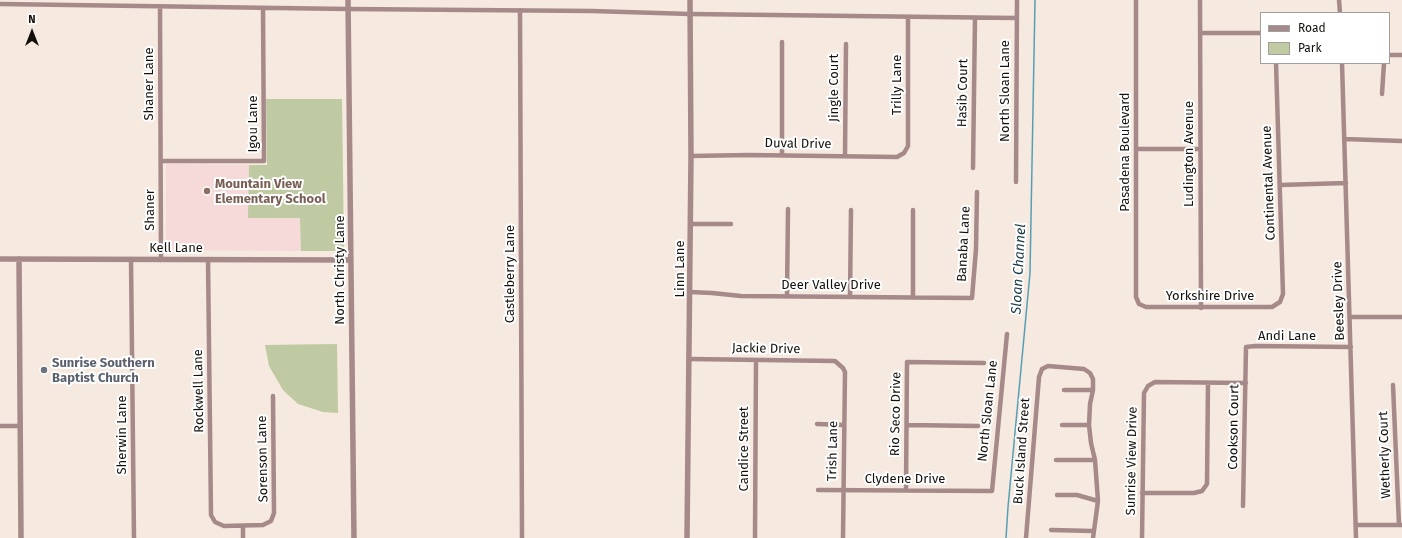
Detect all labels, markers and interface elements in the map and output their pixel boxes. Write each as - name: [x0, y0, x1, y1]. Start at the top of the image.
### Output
- north arrow: [12, 12, 52, 52]
- legend: [1260, 12, 1390, 64]
- text: N: [28, 13, 36, 26]
- text: Road: [1298, 21, 1326, 35]
- street label: North Sloan Lane: [997, 40, 1013, 142]
- text: Park: [1298, 41, 1322, 55]
- street label: Shaner Lane: [141, 47, 157, 121]
- street label: Jingle Court: [826, 54, 842, 122]
- street label: Trilly Lane: [889, 55, 905, 115]
- street label: Hasib Court: [955, 59, 971, 127]
- street label: Pasadena Boulevard: [1117, 92, 1133, 212]
- street label: Igou Lane: [245, 95, 261, 153]
- street label: Ludington Avenue: [1181, 101, 1197, 207]
- street label: Continental Avenue: [1259, 125, 1279, 241]
- street label: Duval Drive: [764, 136, 832, 152]
- place label: Mountain View Elementary School: [215, 176, 326, 207]
- marker: Mountain View Elementary School: [202, 186, 212, 196]
- street label: Shaner: [142, 189, 158, 231]
- street label: Banaba Lane: [954, 206, 974, 282]
- street label: North Christy Lane: [332, 215, 348, 325]
- water label: Sloan Channel: [1008, 223, 1030, 315]
- street label: Castleberry Lane: [502, 225, 518, 323]
- street label: Kell Lane: [149, 240, 203, 256]
- street label: Linn Lane: [672, 241, 688, 297]
- street label: Beesley Drive: [1330, 261, 1348, 341]
- street label: Deer Valley Drive: [781, 277, 881, 293]
- street label: Yorkshire Drive: [1166, 288, 1254, 304]
- street label: Andi Lane: [1258, 328, 1316, 344]
- street label: Jackie Drive: [732, 341, 800, 357]
- street label: Rockwell Lane: [190, 349, 208, 433]
- place label: Sunrise Southern Baptist Church: [52, 355, 155, 386]
- street label: North Sloan Lane: [975, 360, 1001, 462]
- marker: Sunrise Southern Baptist Church: [39, 365, 49, 375]
- street label: Rio Seco Drive: [887, 372, 905, 456]
- street label: Cookson Court: [1225, 384, 1243, 470]
- street label: Sherwin Lane: [114, 396, 130, 474]
- street label: Buck Island Street: [1011, 397, 1033, 505]
- street label: Candice Street: [736, 406, 752, 492]
- street label: Sunrise View Drive: [1123, 406, 1141, 516]
- street label: Wetherly Court: [1376, 411, 1394, 499]
- street label: Sorenson Lane: [254, 415, 272, 503]
- street label: Trish Lane: [825, 421, 841, 481]
- street label: Clydene Drive: [865, 471, 945, 487]

